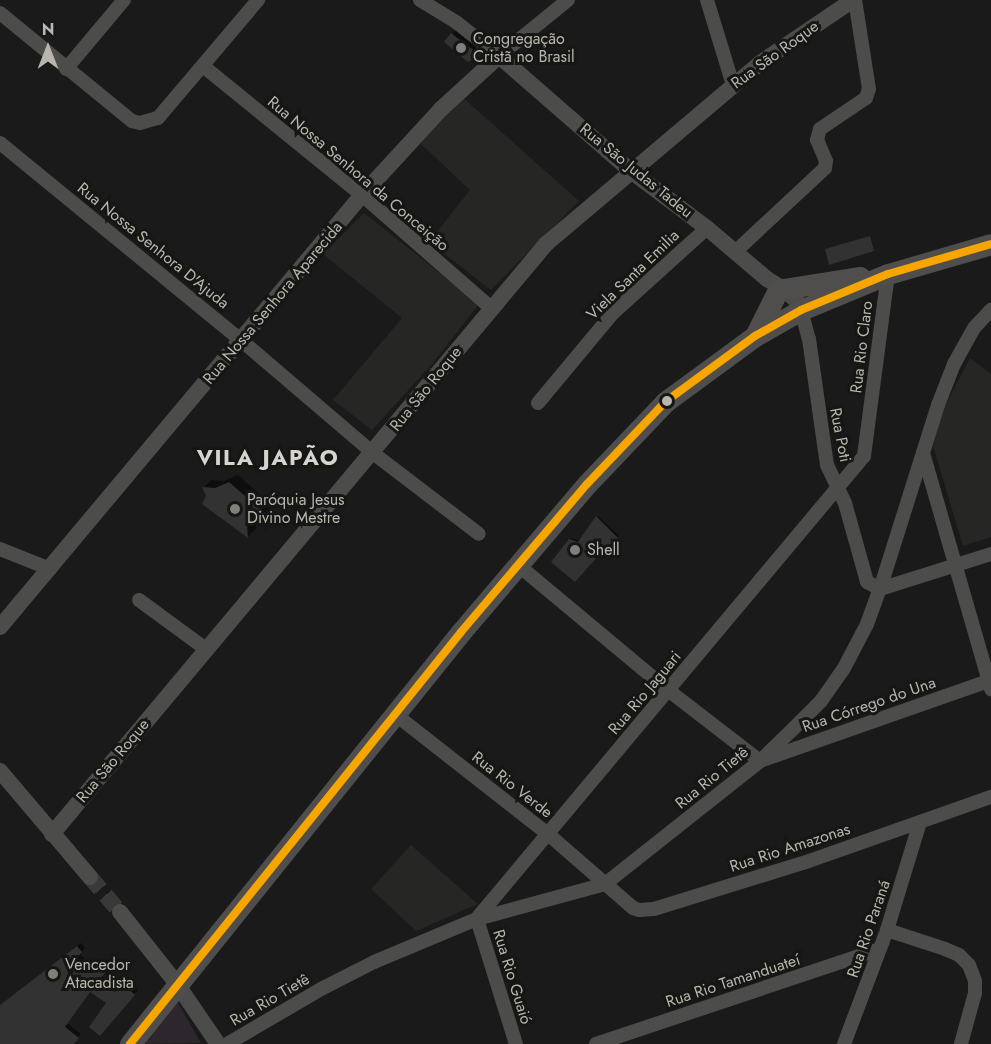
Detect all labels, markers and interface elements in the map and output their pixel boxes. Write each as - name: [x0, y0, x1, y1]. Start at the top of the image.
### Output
- street label: Rua São Roque: [728, 17, 822, 93]
- north arrow: [18, 18, 78, 78]
- text: N: [42, 18, 54, 41]
- place label: Congregação Cristã no Brasil: [473, 29, 575, 67]
- marker: Congregação Cristã no Brasil: [454, 41, 468, 55]
- street label: Rua Nossa Senhora da Conceição: [263, 92, 453, 256]
- street label: Rua São Judas Tadeu: [576, 120, 696, 222]
- street label: Rua Nossa Senhora D'Ajuda: [73, 179, 233, 313]
- street label: Rua Nossa Senhora Aparecida: [199, 218, 347, 388]
- street label: Viela Santa Emilia: [583, 226, 683, 324]
- street label: Rua Rio Claro: [847, 300, 877, 394]
- street label: Rua São Roque: [386, 343, 466, 435]
- unlabelled marker: [661, 395, 673, 407]
- street label: Rua Poti: [825, 406, 855, 464]
- district label: VILA JAPÃO: [197, 445, 339, 471]
- place label: Paróquia Jesus Divino Mestre: [247, 490, 345, 528]
- marker: Paróquia Jesus Divino Mestre: [228, 502, 242, 516]
- place label: Shell: [587, 540, 620, 560]
- marker: Shell: [568, 543, 582, 557]
- street label: Rua Rio Jaguari: [605, 647, 685, 739]
- street label: Rua Córrego do Una: [800, 673, 938, 737]
- street label: Rua São Roque: [72, 715, 154, 807]
- street label: Rua Rio Tietê: [672, 743, 752, 813]
- street label: Rua Rio Verde: [468, 748, 556, 822]
- street label: Rua Rio Amazonas: [727, 819, 853, 877]
- street label: Rua Rio Paraná: [843, 878, 895, 980]
- street label: Rua Rio Guaió: [489, 927, 535, 1027]
- street label: Rua Rio Tamanduateí: [663, 950, 803, 1012]
- place label: Vencedor Atacadista: [65, 955, 134, 993]
- marker: Vencedor Atacadista: [46, 967, 60, 981]
- street label: Rua Rio Tietê: [227, 970, 313, 1030]

